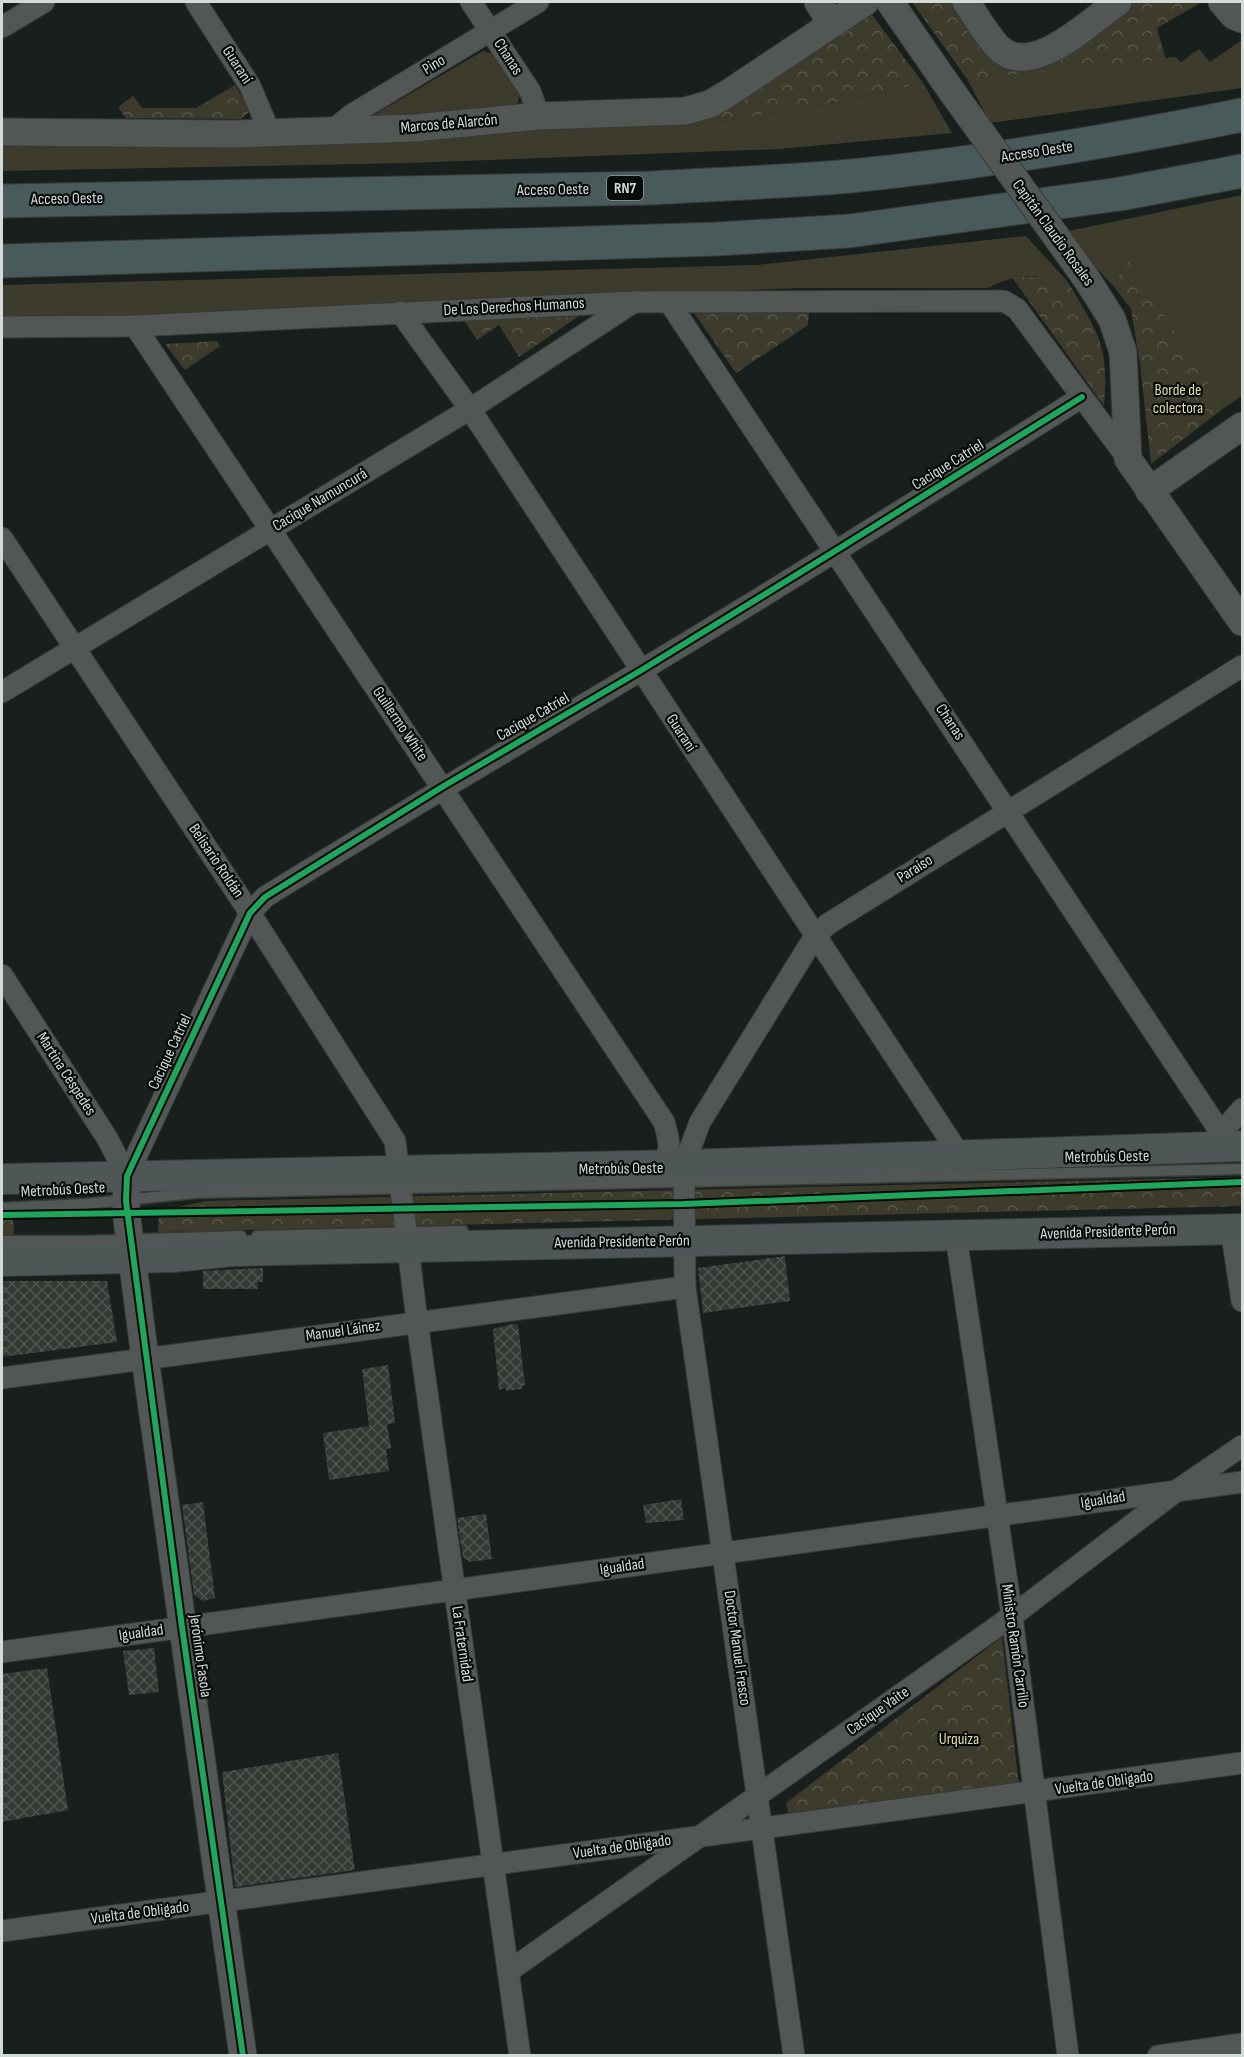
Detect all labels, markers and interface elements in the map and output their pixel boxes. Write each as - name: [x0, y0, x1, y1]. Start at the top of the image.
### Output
- street label: Chanas: [489, 35, 527, 79]
- street label: Guaraní: [218, 43, 256, 87]
- street label: Pino: [419, 51, 449, 79]
- street label: Marcos de Alarcón: [400, 110, 498, 138]
- street label: Acceso Oeste: [999, 137, 1074, 167]
- road number: RN7: [607, 176, 643, 200]
- street label: Capitán Claudio Rosales: [1008, 176, 1098, 290]
- street label: Acceso Oeste: [516, 180, 589, 200]
- street label: Acceso Oeste: [30, 189, 103, 209]
- street label: De Los Derechos Humanos: [443, 294, 585, 320]
- park label: Borde de colectora: [1153, 381, 1203, 418]
- street label: Cacique Catriel: [909, 436, 987, 494]
- street label: Cacique Namuncurá: [269, 464, 371, 536]
- street label: Guillermo White: [368, 683, 432, 765]
- street label: Cacique Catriel: [493, 689, 573, 745]
- street label: Chanas: [931, 700, 969, 744]
- street label: Guaraní: [662, 711, 700, 755]
- street label: Belisario Roldán: [184, 820, 248, 902]
- street label: Paraíso: [894, 851, 936, 887]
- street label: Cacique Catriel: [144, 1011, 196, 1093]
- street label: Martina Céspedes: [32, 1029, 100, 1119]
- street label: Metrobús Oeste: [1065, 1147, 1149, 1167]
- street label: Metrobús Oeste: [579, 1159, 663, 1179]
- street label: Metrobús Oeste: [20, 1178, 106, 1202]
- street label: Avenida Presidente Perón: [1039, 1220, 1176, 1244]
- street label: Avenida Presidente Perón: [553, 1231, 690, 1253]
- street label: Manuel Láinez: [304, 1316, 382, 1346]
- street label: Igualdad: [1079, 1487, 1127, 1513]
- street label: Igualdad: [598, 1554, 646, 1580]
- street label: Ministro Ramón Carrillo: [997, 1583, 1033, 1709]
- street label: Doctor Manuel Fresco: [720, 1589, 754, 1707]
- street label: La Fraternidad: [447, 1605, 477, 1683]
- street label: Jerónimo Fasola: [185, 1612, 215, 1699]
- street label: Igualdad: [117, 1620, 165, 1646]
- street label: Cacique Yaite: [843, 1683, 913, 1739]
- park label: Urquiza: [939, 1730, 979, 1749]
- street label: Vuelta de Obligado: [1054, 1767, 1154, 1799]
- street label: Vuelta de Obligado: [572, 1831, 672, 1863]
- street label: Vuelta de Obligado: [90, 1898, 190, 1928]

